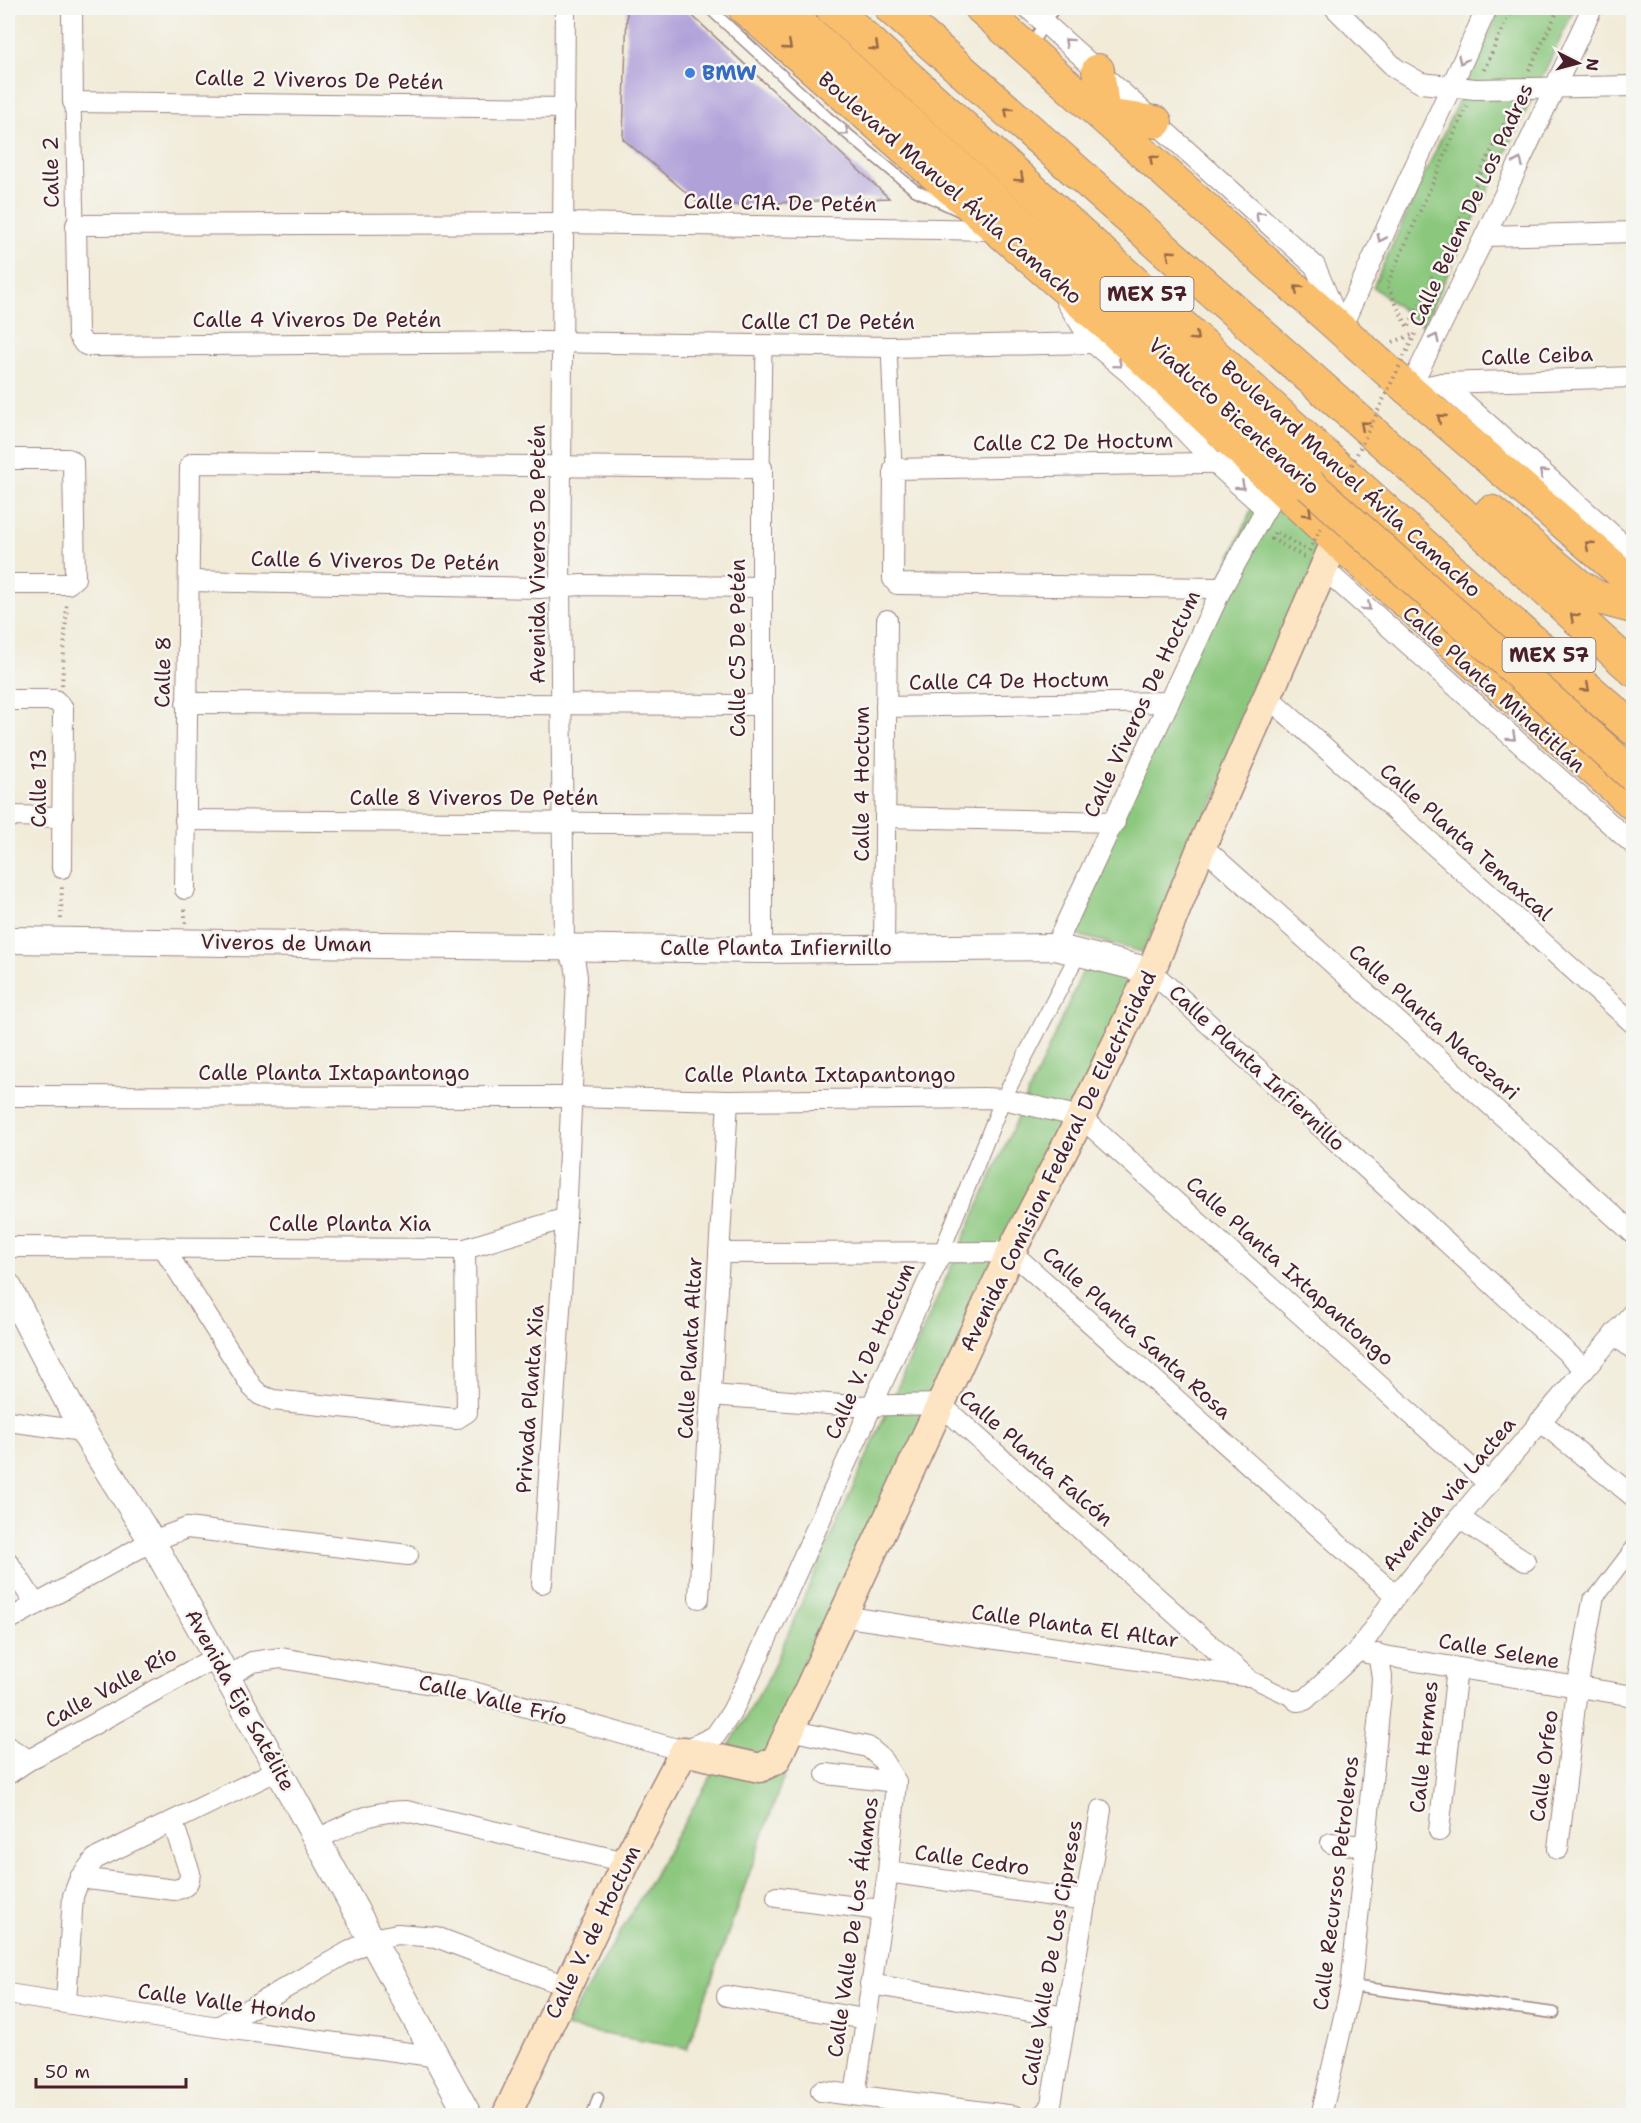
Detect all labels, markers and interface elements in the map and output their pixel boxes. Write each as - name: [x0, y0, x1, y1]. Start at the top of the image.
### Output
- north arrow: [1548, 33, 1608, 93]
- one-way arrow: [1064, 38, 1075, 49]
- one-way arrow: [781, 39, 792, 50]
- one-way arrow: [869, 40, 879, 51]
- one-way arrow: [1457, 54, 1469, 65]
- text: N: [1581, 57, 1604, 72]
- place label: BMW: [702, 59, 757, 87]
- street label: Calle 2 Viveros De Petén: [194, 64, 444, 96]
- street label: Boulevard Manuel Ávila Camacho: [812, 65, 1089, 311]
- marker: BMW: [683, 66, 697, 80]
- street label: Calle Belem De Los Padres: [1402, 79, 1540, 331]
- one-way arrow: [1004, 108, 1015, 119]
- one-way arrow: [838, 124, 849, 135]
- street label: Calle 2: [36, 136, 66, 208]
- one-way arrow: [1149, 155, 1159, 166]
- one-way arrow: [1512, 157, 1524, 168]
- one-way arrow: [1013, 171, 1023, 182]
- street label: Calle C1A. De Petén: [683, 187, 877, 219]
- one-way arrow: [1256, 211, 1266, 222]
- one-way arrow: [1377, 232, 1389, 243]
- one-way arrow: [1166, 251, 1177, 262]
- road number: MEX 57: [1100, 277, 1194, 311]
- one-way arrow: [1294, 285, 1305, 296]
- street label: Calle 4 Viveros De Petén: [193, 306, 442, 334]
- street label: Calle C1 De Petén: [741, 308, 915, 336]
- one-way arrow: [1188, 330, 1199, 341]
- street label: Viaducto Bicentenario: [1142, 331, 1326, 501]
- one-way arrow: [1428, 333, 1440, 344]
- street label: Calle Ceiba: [1480, 340, 1594, 372]
- street label: Boulevard Manuel Ávila Camacho: [1215, 354, 1488, 604]
- one-way arrow: [1111, 357, 1122, 368]
- one-way arrow: [1437, 414, 1448, 425]
- one-way arrow: [1360, 421, 1371, 432]
- street label: Avenida Viveros De Petén: [524, 424, 552, 684]
- street label: Calle C2 De Hoctum: [973, 426, 1173, 458]
- one-way arrow: [1539, 469, 1550, 480]
- one-way arrow: [1234, 479, 1245, 490]
- one-way arrow: [1300, 506, 1311, 517]
- one-way arrow: [1585, 542, 1596, 553]
- street label: Calle 6 Viveros De Petén: [250, 545, 500, 577]
- street label: Calle C5 De Petén: [724, 559, 752, 737]
- street label: Calle Viveros De Hoctum: [1077, 586, 1207, 822]
- street label: Calle Planta Minatitlán: [1397, 599, 1592, 779]
- one-way arrow: [1360, 600, 1371, 611]
- one-way arrow: [1571, 613, 1581, 624]
- street label: Calle 8: [148, 636, 178, 708]
- road number: MEX 57: [1502, 638, 1596, 672]
- street label: Calle C4 De Hoctum: [909, 665, 1109, 697]
- one-way arrow: [1579, 681, 1590, 692]
- street label: Calle 4 Hoctum: [848, 706, 876, 862]
- one-way arrow: [1506, 730, 1516, 741]
- street label: Calle 13: [25, 748, 53, 828]
- street label: Calle Planta Temaxcal: [1374, 757, 1559, 928]
- street label: Calle 8 Viveros De Petén: [350, 784, 599, 812]
- street label: Viveros de Uman: [200, 928, 372, 958]
- street label: Calle Planta Infiernillo: [660, 934, 892, 962]
- street label: Calle Planta Nacozari: [1342, 938, 1526, 1106]
- street label: Avenida Comision Federal De Electricidad: [953, 966, 1163, 1356]
- street label: Calle Planta Infiernillo: [1163, 979, 1351, 1157]
- street label: Calle Planta Ixtapantongo: [198, 1059, 470, 1087]
- street label: Calle Planta Ixtapantongo: [684, 1061, 956, 1089]
- street label: Calle Planta Ixtapantongo: [1180, 1170, 1400, 1372]
- street label: Calle Planta Xia: [269, 1210, 431, 1238]
- street label: Calle Planta Santa Rosa: [1036, 1240, 1238, 1426]
- street label: Calle Planta Altar: [671, 1256, 709, 1440]
- street label: Calle V. De Hoctum: [818, 1258, 922, 1444]
- street label: Privada Planta Xia: [509, 1304, 551, 1494]
- street label: Calle Planta Falcón: [953, 1383, 1119, 1533]
- street label: Avenida via Lactea: [1376, 1411, 1522, 1577]
- street label: Calle Planta El Altar: [970, 1598, 1180, 1654]
- street label: Avenida Eje Satélite: [178, 1604, 302, 1796]
- street label: Calle Selene: [1436, 1627, 1562, 1675]
- street label: Calle Valle Río: [40, 1639, 182, 1735]
- street label: Calle Valle Frío: [416, 1668, 570, 1732]
- street label: Calle Hermes: [1403, 1679, 1445, 1815]
- street label: Calle Orfeo: [1523, 1708, 1565, 1824]
- street label: Calle Recursos Petroleros: [1306, 1754, 1366, 2012]
- street label: Calle Valle De Los Álamos: [820, 1795, 885, 2059]
- street label: Calle Valle De Los Cipreses: [1015, 1818, 1089, 2088]
- street label: Calle Cedro: [913, 1838, 1031, 1882]
- street label: Calle V. de Hoctum: [539, 1840, 647, 2024]
- street label: Calle Valle Hondo: [136, 1977, 318, 2029]
- scale bar: [36, 2051, 186, 2089]
- text: 50 m: [45, 2060, 90, 2084]

